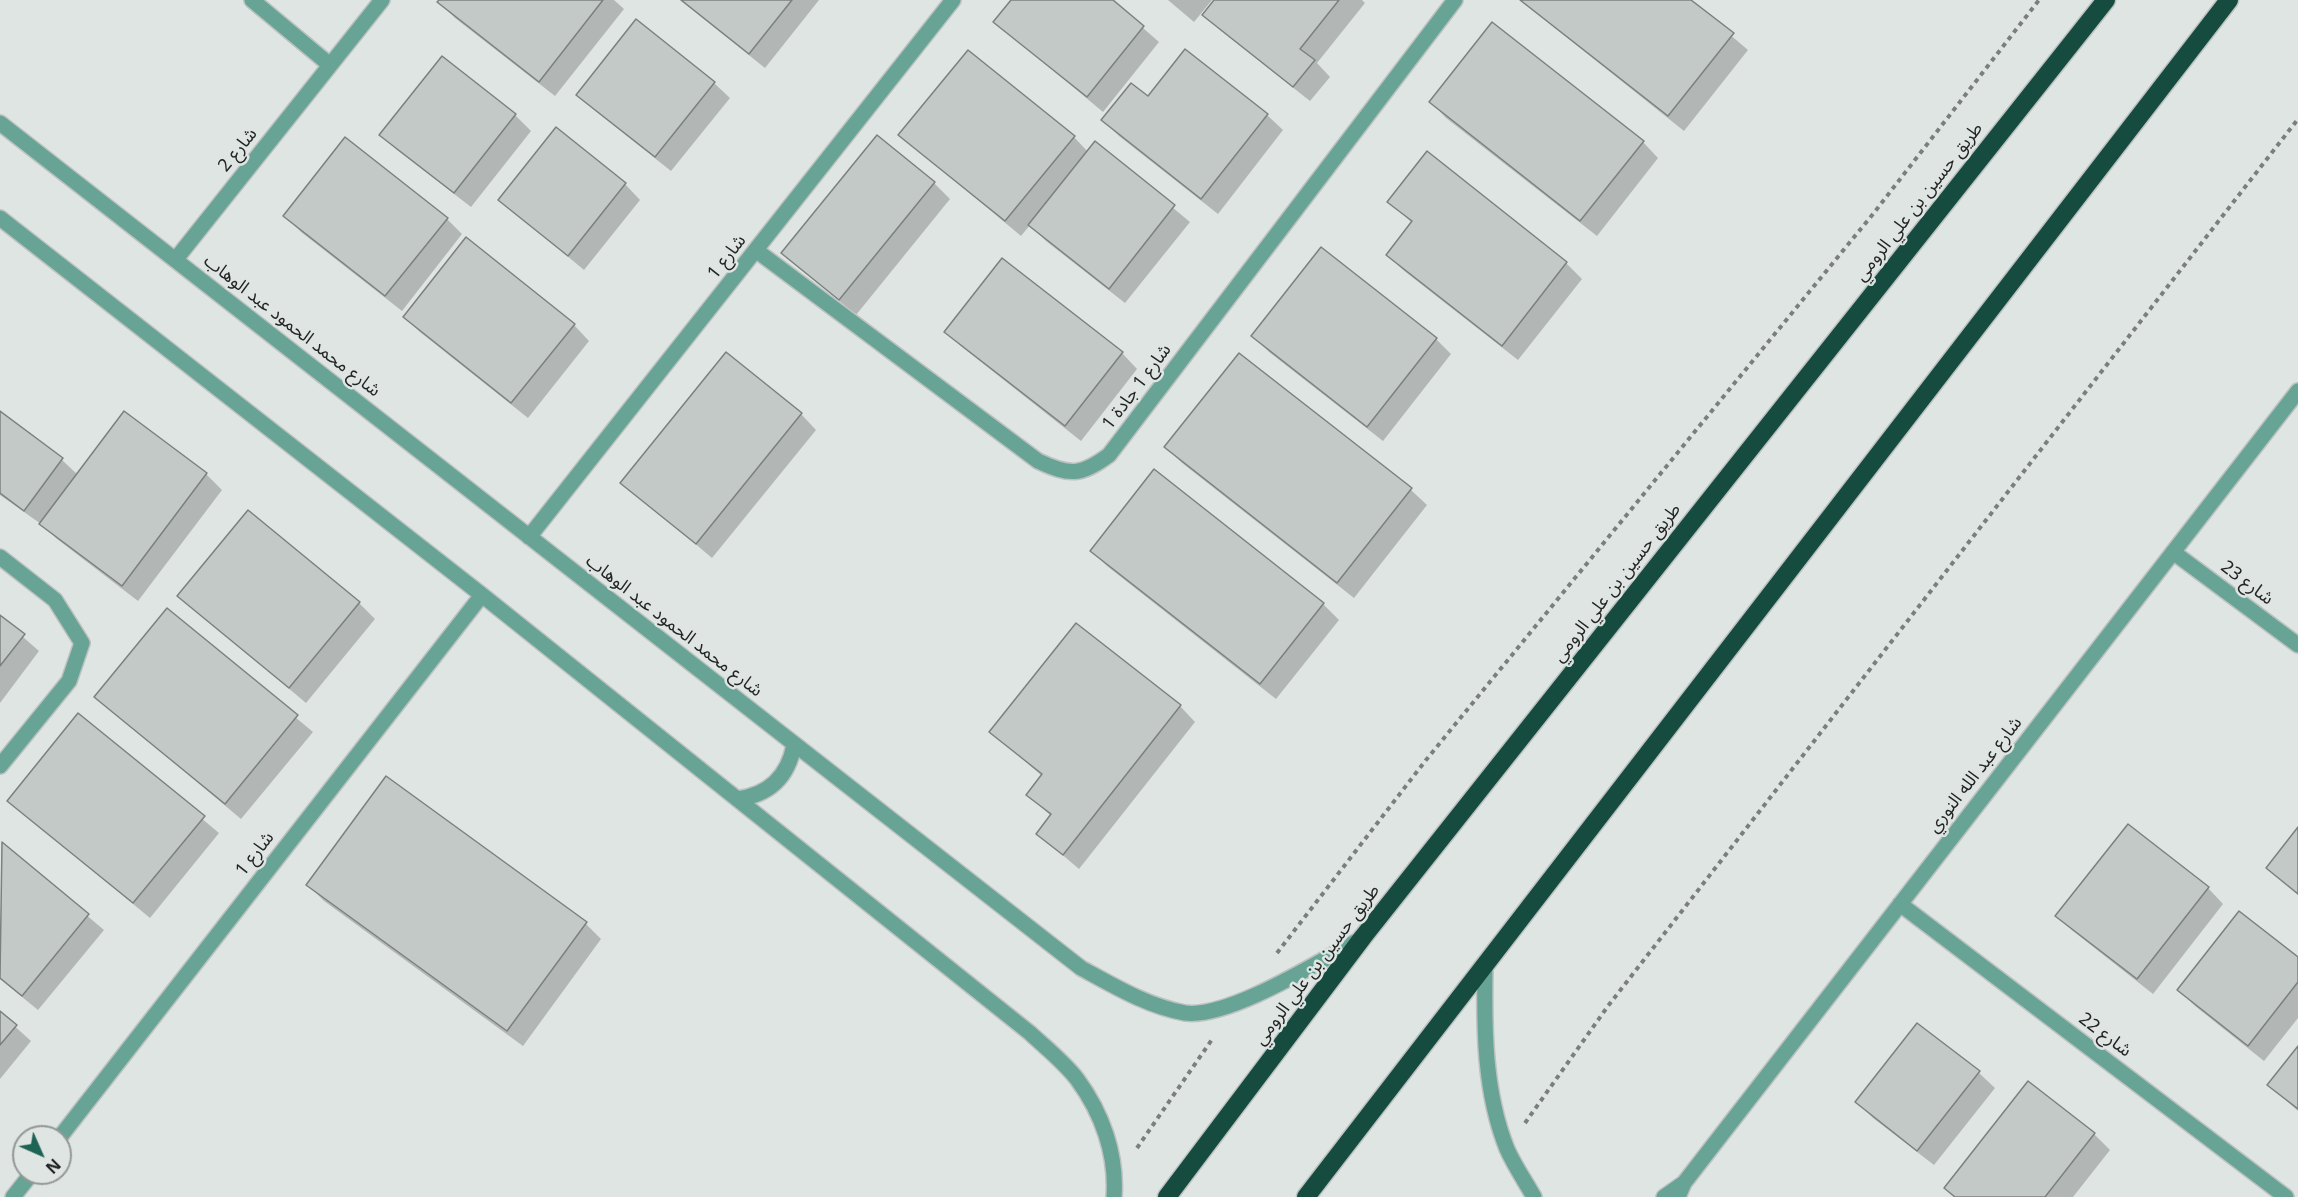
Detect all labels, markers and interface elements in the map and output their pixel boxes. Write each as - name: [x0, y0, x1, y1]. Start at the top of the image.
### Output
- street label: طريق حسين بن علي الرومي: [1850, 118, 1988, 286]
- street label: شارع 2: [214, 124, 262, 176]
- street label: شارع 1: [703, 231, 751, 283]
- street label: شارع محمد الحمود عبد الوهاب: [199, 250, 385, 402]
- street label: شارع 1 جادة 1: [1098, 340, 1176, 434]
- street label: طريق حسين بن علي الرومي: [1548, 499, 1686, 667]
- street label: شارع محمد الحمود عبد الوهاب: [581, 550, 767, 702]
- street label: شارع 23: [2216, 556, 2278, 610]
- street label: شارع عبد الله النوري: [1923, 713, 2027, 837]
- street label: شارع 1: [231, 828, 279, 880]
- street label: طريق حسين بن علي الرومي: [1249, 880, 1385, 1050]
- street label: شارع 22: [2074, 1008, 2136, 1062]
- north arrow: [12, 1125, 72, 1185]
- text: N: [41, 1154, 66, 1179]

